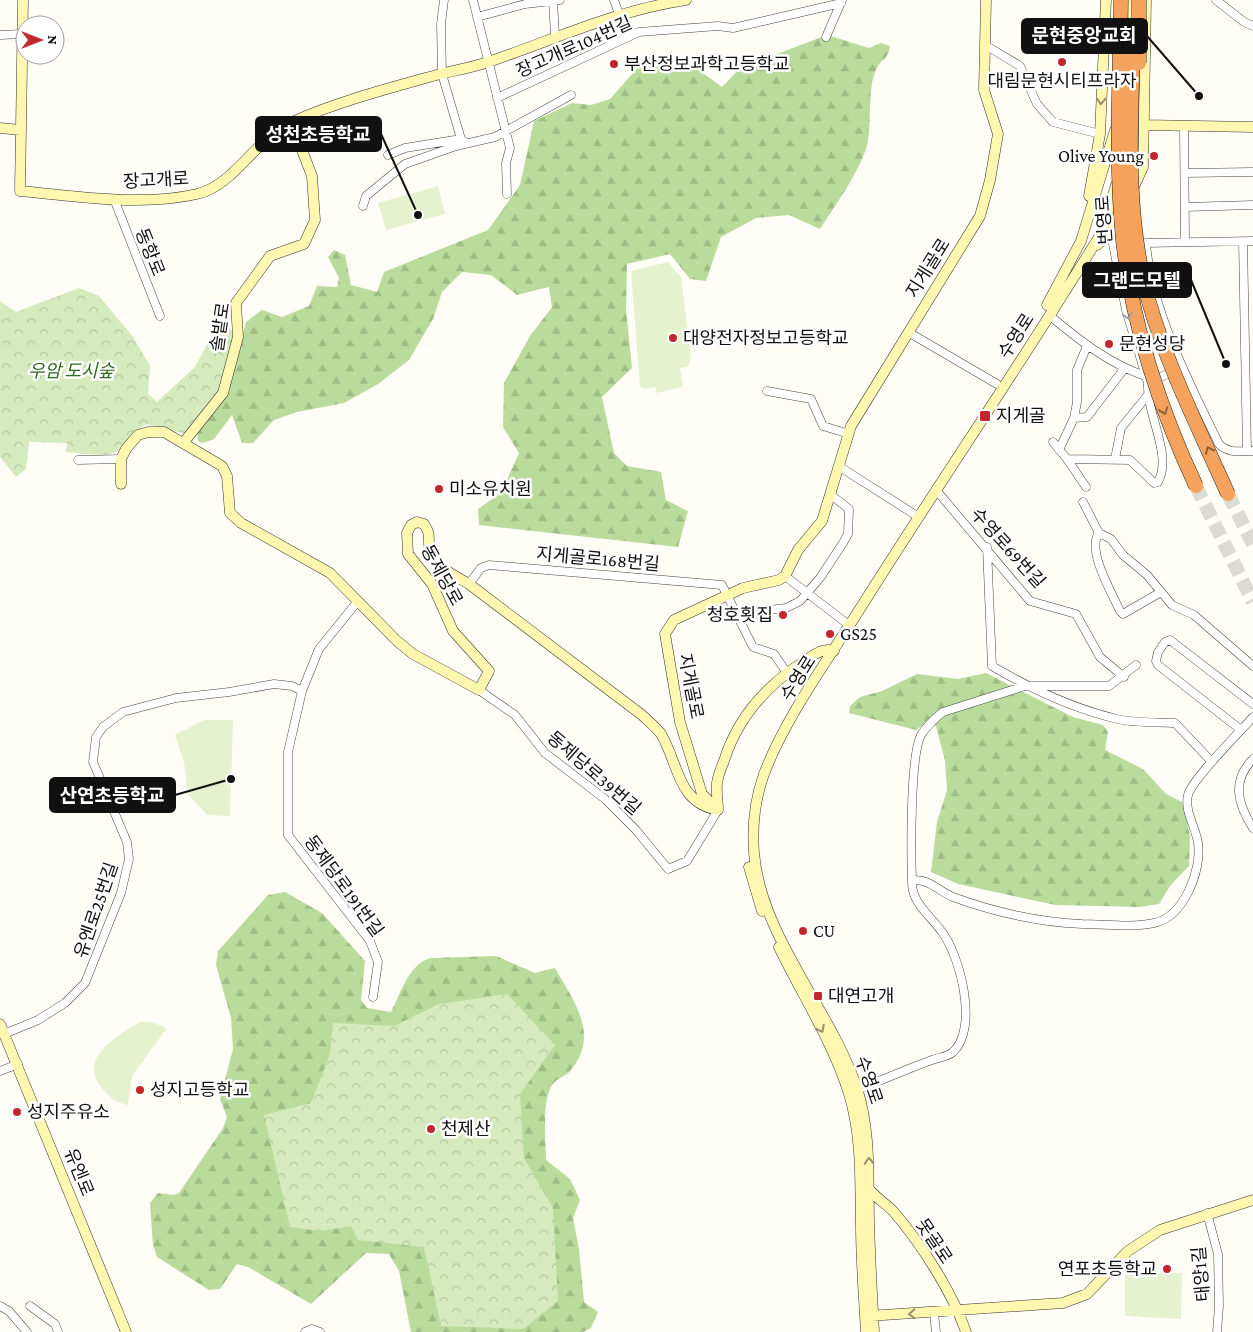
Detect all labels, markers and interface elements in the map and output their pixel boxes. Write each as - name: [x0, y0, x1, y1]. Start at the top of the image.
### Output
- street label: 장고개로104번길: [513, 13, 635, 81]
- north arrow: [15, 15, 65, 65]
- callout: 문현중앙교회: [1022, 19, 1147, 53]
- text: 문현중앙교회: [1032, 25, 1136, 46]
- text: N: [45, 35, 61, 45]
- place label: 부산정보과학고등학교: [624, 54, 790, 74]
- marker: 대림문현시티프라자: [1056, 56, 1068, 68]
- marker: 부산정보과학고등학교: [608, 58, 620, 70]
- place label: 대림문현시티프라자: [987, 71, 1137, 91]
- one-way arrow: [1096, 97, 1107, 105]
- callout: 성천초등학교: [256, 117, 381, 151]
- text: 성천초등학교: [266, 124, 370, 145]
- place label: Olive Young: [1058, 146, 1144, 166]
- marker: Olive Young: [1148, 150, 1160, 162]
- street label: 장고개로: [122, 168, 190, 192]
- street label: 번영로: [1092, 195, 1116, 245]
- street label: 동항로: [131, 225, 169, 279]
- street label: 지게골로: [902, 235, 954, 301]
- callout: 그랜드모텔: [1083, 263, 1191, 297]
- text: 그랜드모텔: [1093, 270, 1181, 291]
- street label: 솔밭로: [207, 301, 233, 353]
- street label: 수영로: [994, 310, 1038, 362]
- one-way arrow: [1122, 311, 1132, 319]
- place label: 대양전자정보고등학교: [683, 328, 849, 348]
- marker: 대양전자정보고등학교: [667, 332, 679, 344]
- place label: 문현성당: [1119, 334, 1185, 354]
- marker: 문현성당: [1103, 338, 1115, 350]
- park label: 우암 도시숲: [28, 361, 116, 381]
- place label: 지게골: [996, 406, 1046, 426]
- one-way arrow: [1158, 406, 1168, 415]
- marker: 지게골: [978, 409, 992, 423]
- one-way arrow: [1204, 446, 1215, 455]
- place label: 미소유치원: [449, 479, 532, 499]
- marker: 미소유치원: [433, 483, 445, 495]
- street label: 수영로69번길: [967, 504, 1049, 592]
- street label: 동제당로: [417, 541, 467, 609]
- street label: 지게골로168번길: [535, 544, 661, 574]
- place label: 청호횟집: [707, 605, 773, 625]
- marker: 청호횟집: [777, 609, 789, 621]
- place label: GS25: [840, 624, 877, 644]
- marker: GS25: [824, 628, 836, 640]
- street label: 지게골로: [675, 652, 707, 720]
- street label: 수영로: [776, 652, 820, 704]
- street label: 동제당로39번길: [543, 727, 645, 819]
- callout: 산연초등학교: [50, 778, 175, 812]
- text: 산연초등학교: [60, 785, 164, 806]
- street label: 동제당로191번길: [301, 831, 387, 941]
- street label: 유엔로25번길: [70, 860, 122, 960]
- place label: CU: [813, 921, 835, 941]
- marker: CU: [797, 925, 809, 937]
- place label: 대연고개: [828, 986, 894, 1006]
- marker: 대연고개: [812, 990, 824, 1002]
- one-way arrow: [815, 1024, 825, 1033]
- street label: 수영로: [851, 1053, 887, 1107]
- place label: 성지고등학교: [150, 1080, 249, 1100]
- marker: 성지고등학교: [134, 1084, 146, 1096]
- place label: 성지주유소: [27, 1102, 110, 1122]
- marker: 성지주유소: [11, 1106, 23, 1118]
- place label: 천제산: [441, 1119, 491, 1139]
- marker: 천제산: [425, 1123, 437, 1135]
- street label: 유엔로: [60, 1145, 98, 1199]
- one-way arrow: [864, 1157, 875, 1165]
- street label: 못골로: [912, 1215, 956, 1267]
- street label: 태양1길: [1189, 1245, 1213, 1303]
- place label: 연포초등학교: [1058, 1259, 1157, 1279]
- marker: 연포초등학교: [1161, 1263, 1173, 1275]
- one-way arrow: [908, 1308, 916, 1319]

